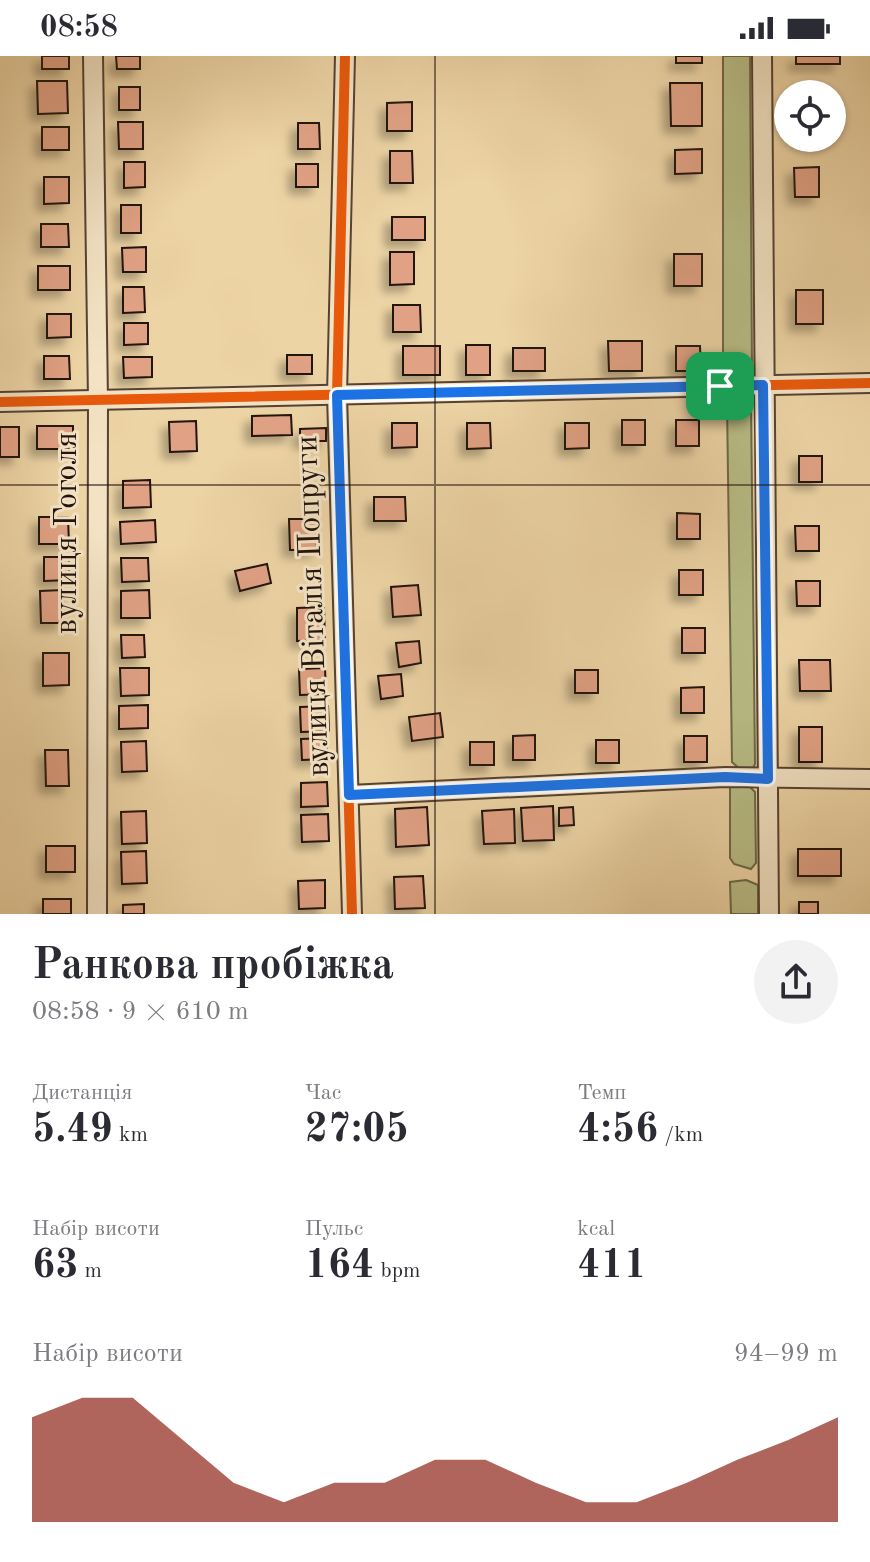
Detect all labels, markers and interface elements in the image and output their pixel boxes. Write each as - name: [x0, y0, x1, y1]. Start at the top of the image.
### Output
- text: 08:58: [40, 13, 118, 43]
- map controls: [774, 80, 846, 152]
- button: locate: [774, 80, 846, 152]
- pin: [686, 352, 754, 420]
- icon: arrive: [698, 364, 742, 408]
- street label: вулиця Гоголя: [52, 432, 84, 634]
- street label: вулиця Віталія Попруги: [292, 435, 336, 777]
- button: share: [754, 940, 838, 1024]
- text: Ранкова пробіжка: [32, 944, 394, 988]
- text: 08:58 · 9 × 610 m: [32, 999, 249, 1025]
- text: Дистанція: [32, 1082, 132, 1104]
- text: Час: [305, 1082, 341, 1104]
- text: Темп: [577, 1082, 626, 1104]
- text: 5.49: [32, 1111, 113, 1151]
- text: 27:05: [305, 1111, 409, 1151]
- text: 4:56: [577, 1111, 658, 1151]
- text: km: [113, 1124, 148, 1146]
- text: /km: [658, 1124, 703, 1146]
- text: Набір висоти: [32, 1218, 160, 1240]
- text: Пульс: [305, 1218, 363, 1240]
- text: kcal: [577, 1218, 615, 1240]
- text: 63: [32, 1247, 78, 1287]
- text: 164: [305, 1247, 374, 1287]
- text: 411: [577, 1247, 647, 1287]
- text: m: [78, 1260, 102, 1282]
- text: bpm: [374, 1260, 421, 1282]
- text: Набір висоти: [32, 1341, 183, 1367]
- text: 94–99 m: [734, 1341, 838, 1367]

